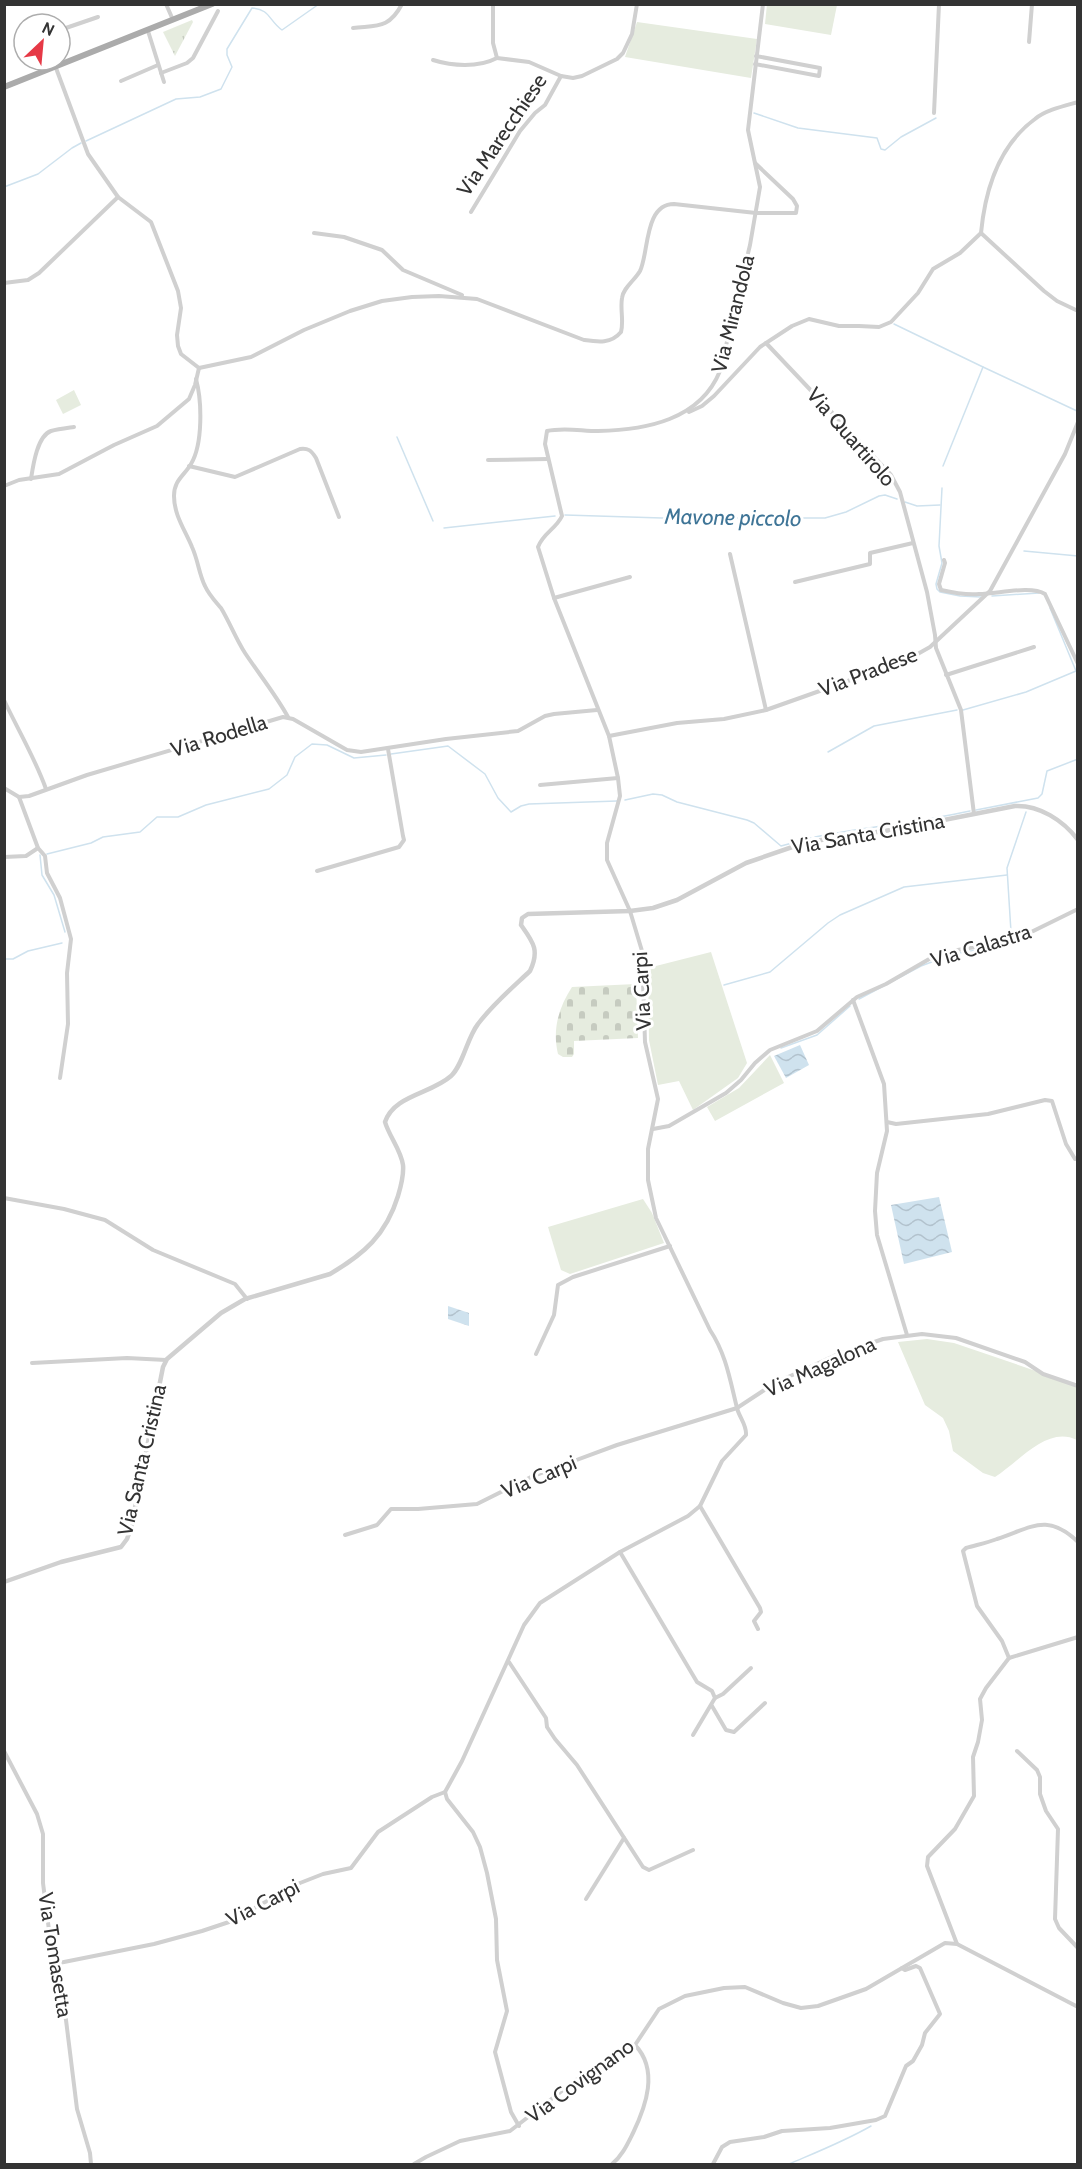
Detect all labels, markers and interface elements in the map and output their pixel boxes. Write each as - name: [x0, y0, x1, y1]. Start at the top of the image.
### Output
- north arrow: [12, 12, 72, 72]
- text: N: [39, 18, 58, 40]
- street label: Via Marecchiese: [451, 69, 552, 201]
- street label: Via Mirandola: [706, 252, 759, 376]
- street label: Via Quartirolo: [802, 382, 901, 491]
- water label: Mavone piccolo: [663, 503, 802, 532]
- street label: Via Pradese: [815, 641, 921, 702]
- street label: Via Rodella: [168, 709, 270, 762]
- street label: Via Santa Cristina: [790, 808, 946, 859]
- street label: Via Calastra: [928, 918, 1034, 973]
- street label: Via Carpi: [627, 951, 656, 1031]
- street label: Via Magalona: [760, 1331, 879, 1402]
- street label: Via Santa Cristina: [112, 1382, 171, 1538]
- street label: Via Carpi: [498, 1450, 580, 1503]
- street label: Via Carpi: [222, 1874, 304, 1932]
- street label: Via Tomasetta: [33, 1891, 78, 2019]
- street label: Via Covignano: [521, 2033, 639, 2128]

